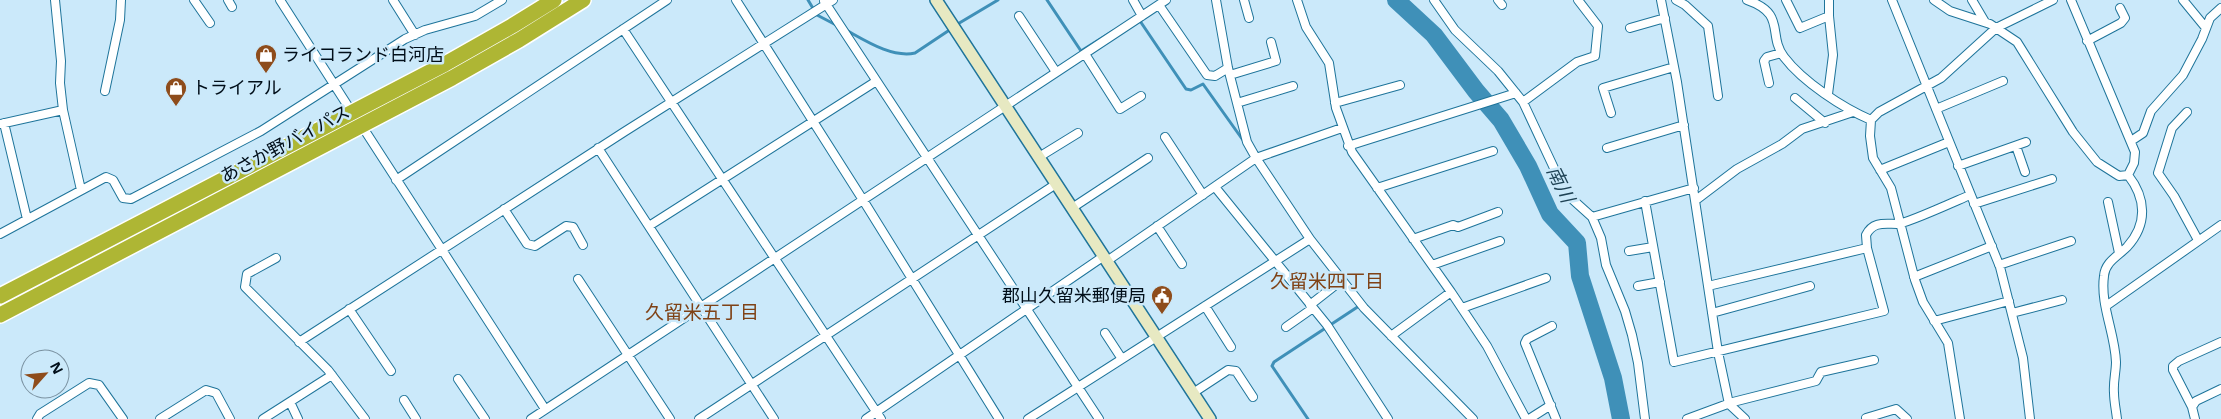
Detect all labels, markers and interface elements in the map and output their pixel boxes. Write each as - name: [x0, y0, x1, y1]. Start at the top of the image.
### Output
- place label: ライコランド白河店: [282, 42, 444, 66]
- shop icon: ライコランド白河店: [254, 43, 278, 74]
- place label: トライアル: [192, 75, 282, 99]
- shop icon: トライアル: [164, 76, 188, 107]
- street label: あさか野バイパス: [215, 99, 354, 187]
- water label: 南川: [1541, 161, 1582, 209]
- district label: 久留米四丁目: [1270, 268, 1384, 294]
- place label: 郡山久留米郵便局: [1002, 283, 1146, 307]
- public building icon: 郡山久留米郵便局: [1150, 284, 1174, 315]
- district label: 久留米五丁目: [645, 299, 759, 325]
- north arrow: [20, 349, 70, 399]
- text: N: [46, 358, 68, 377]

